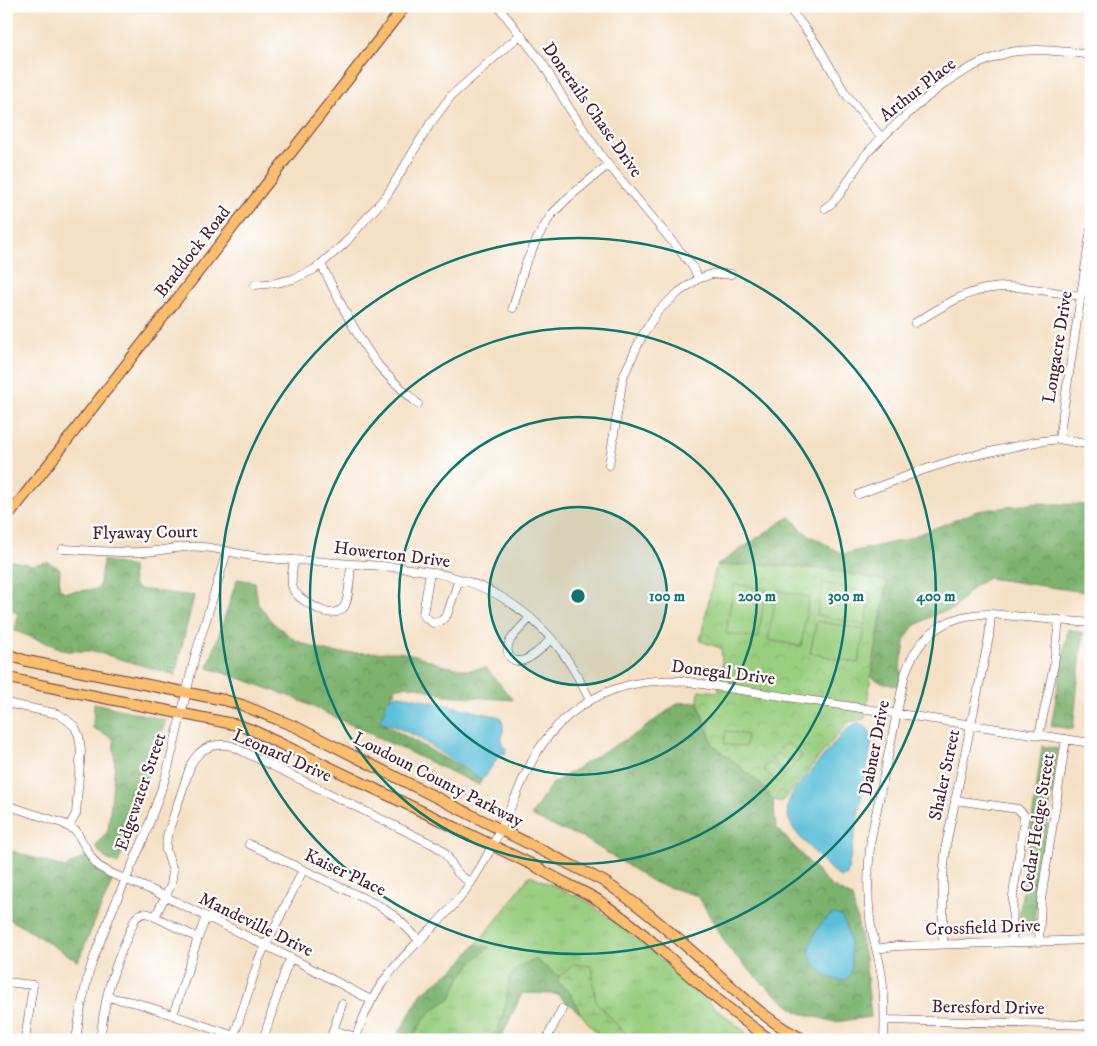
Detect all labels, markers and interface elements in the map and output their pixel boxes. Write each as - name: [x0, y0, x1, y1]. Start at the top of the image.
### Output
- street label: Donerails Chase Drive: [537, 38, 647, 182]
- street label: Arthur Place: [875, 53, 961, 127]
- street label: Braddock Road: [150, 202, 236, 302]
- street label: Longacre Drive: [1038, 289, 1078, 405]
- street label: Flyaway Court: [92, 521, 198, 545]
- street label: Howerton Drive: [333, 537, 451, 573]
- centre of rings: [569, 587, 587, 605]
- text: 100 m: [649, 587, 686, 606]
- text: 200 m: [738, 587, 777, 606]
- text: 300 m: [828, 587, 865, 606]
- text: 400 m: [915, 587, 956, 606]
- street label: Donegal Drive: [670, 656, 776, 690]
- street label: Dabner Drive: [855, 698, 895, 798]
- street label: Leonard Drive: [229, 724, 335, 788]
- street label: Loudoun County Parkway: [349, 727, 527, 833]
- street label: Shaler Street: [925, 727, 965, 823]
- street label: Edgewater Street: [111, 730, 172, 854]
- street label: Cedar Hedge Street: [1016, 752, 1060, 894]
- street label: Kaiser Place: [301, 845, 389, 901]
- street label: Mandeville Drive: [195, 888, 317, 962]
- street label: Crossfield Drive: [925, 915, 1041, 941]
- street label: Beresford Drive: [931, 996, 1045, 1020]

